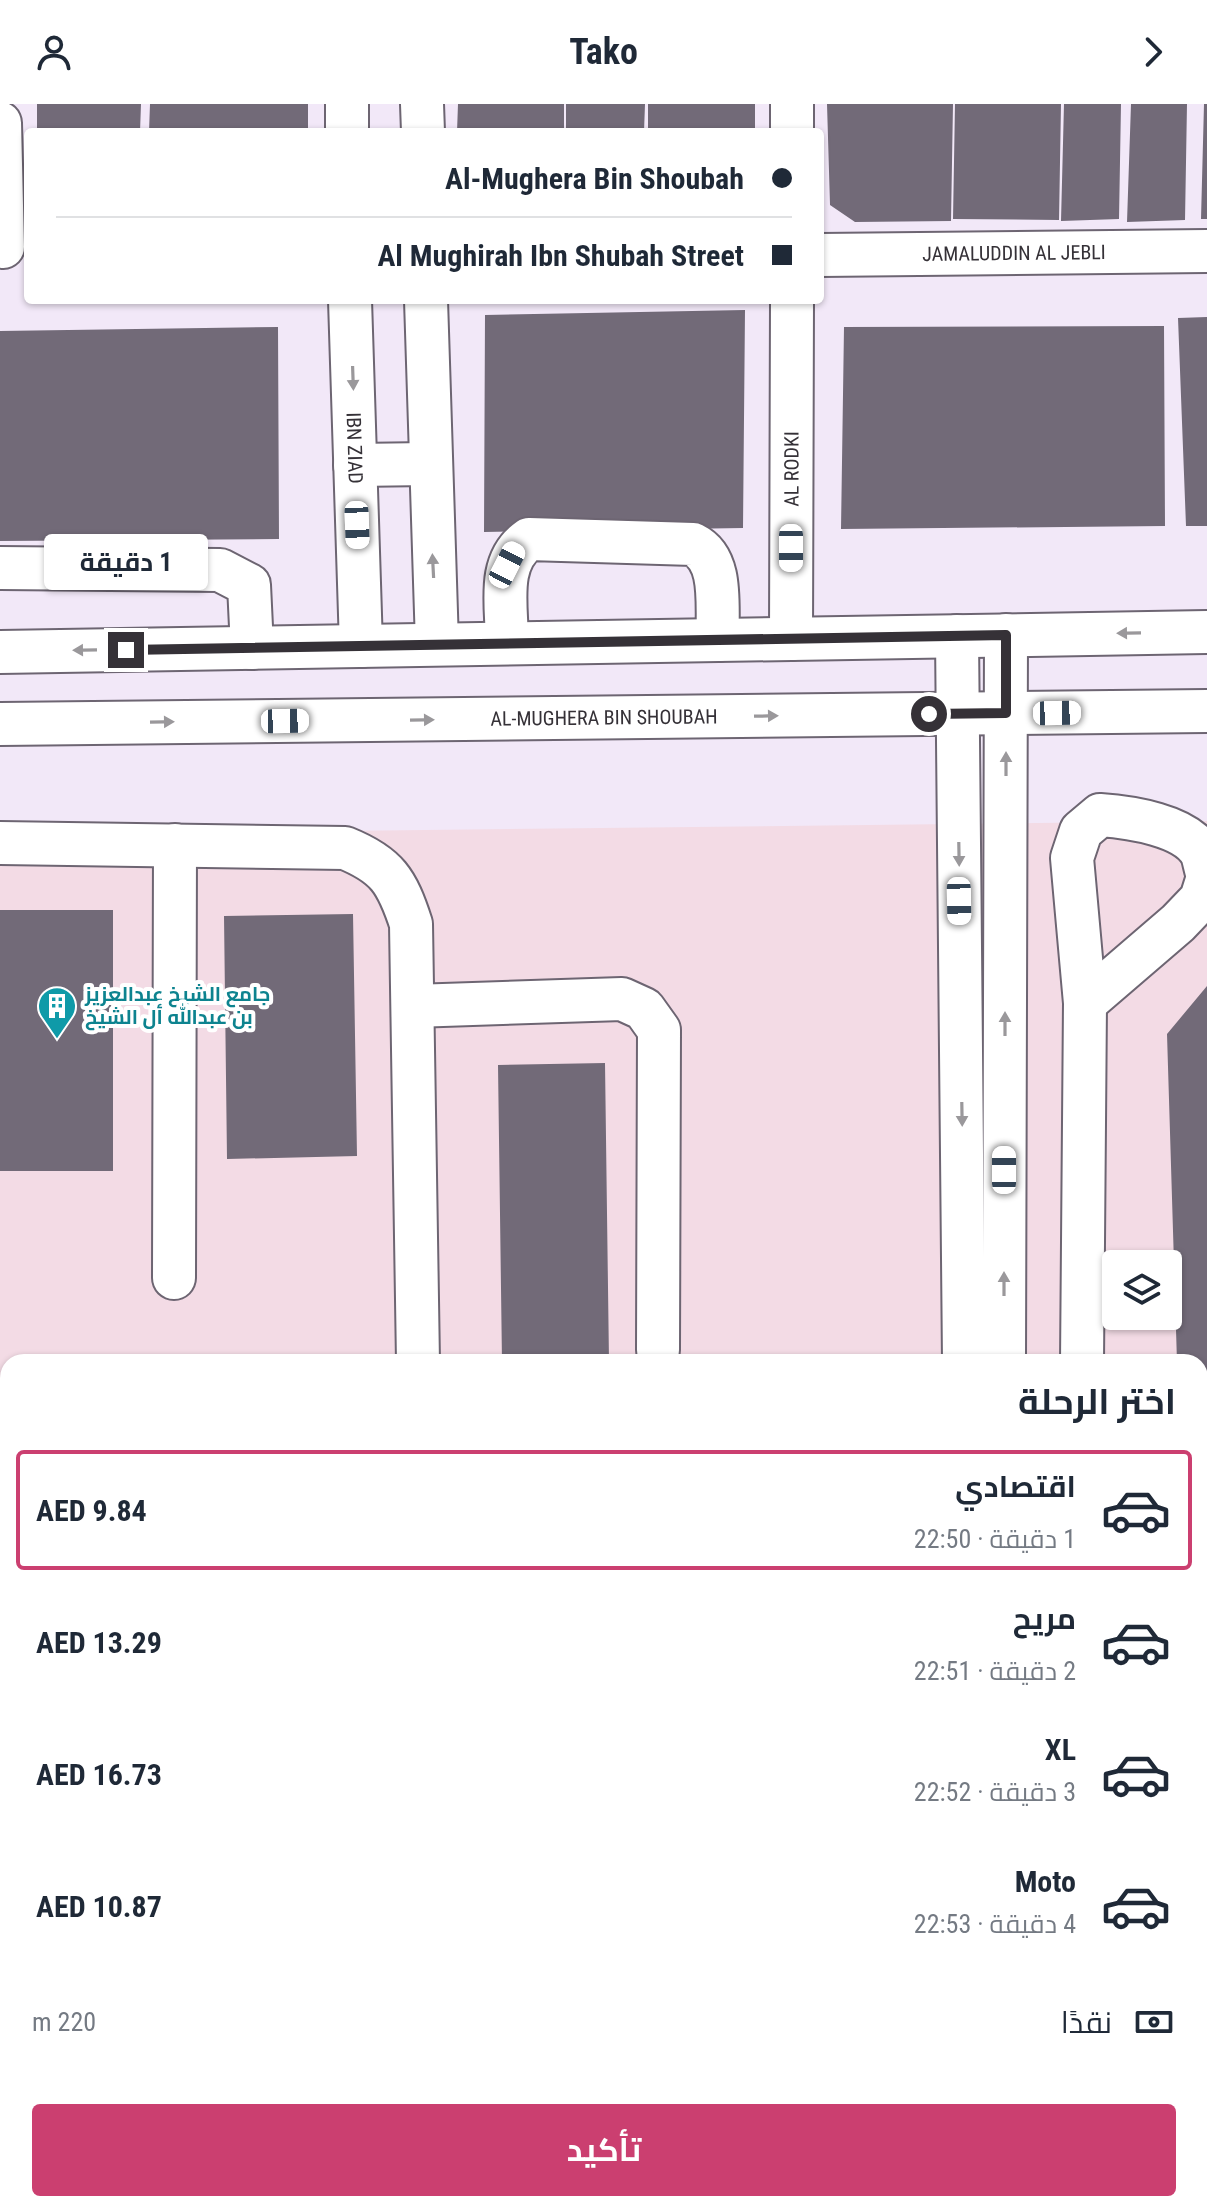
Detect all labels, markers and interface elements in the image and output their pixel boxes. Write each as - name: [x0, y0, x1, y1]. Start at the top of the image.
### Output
- icon: person: [32, 30, 76, 74]
- icon: forward: [1131, 30, 1175, 74]
- text: Tako: [569, 31, 638, 73]
- text: Al-Mughera Bin Shoubah: [445, 161, 744, 196]
- text: Al Mughirah Ibn Shubah Street: [377, 238, 744, 273]
- street label: JAMALUDDIN AL JEBLI: [922, 240, 1106, 266]
- one-way arrow: [346, 366, 359, 391]
- street label: IBN ZIAD: [342, 412, 368, 484]
- street label: AL RODKI: [779, 431, 804, 507]
- car: [344, 501, 370, 549]
- car: [779, 524, 803, 572]
- callout: 1 دقيقة: [44, 534, 208, 590]
- car: [485, 538, 529, 592]
- text: 1 دقيقة: [80, 547, 172, 577]
- one-way arrow: [426, 553, 439, 578]
- one-way arrow: [1116, 627, 1141, 639]
- route end: [108, 632, 144, 668]
- one-way arrow: [72, 644, 97, 657]
- route start: [911, 696, 947, 732]
- car: [1033, 701, 1081, 725]
- street label: AL-MUGHERA BIN SHOUBAH: [490, 704, 718, 731]
- car: [261, 709, 309, 733]
- one-way arrow: [754, 710, 779, 722]
- one-way arrow: [410, 713, 435, 726]
- one-way arrow: [150, 716, 175, 729]
- one-way arrow: [999, 751, 1012, 776]
- one-way arrow: [953, 842, 965, 867]
- car: [947, 877, 971, 925]
- place label: جامع الشيخ عبدالعزيز بن عبدالله أل الشيخ: [84, 982, 270, 1031]
- building icon: جامع الشيخ عبدالعزيز بن عبدالله أل الشيخ: [36, 985, 78, 1040]
- one-way arrow: [999, 1011, 1011, 1036]
- one-way arrow: [955, 1102, 968, 1127]
- car: [992, 1146, 1016, 1194]
- map controls: [1102, 1250, 1182, 1330]
- button: layers: [1102, 1250, 1182, 1330]
- one-way arrow: [998, 1271, 1010, 1296]
- text: اختر الرحلة: [1018, 1381, 1176, 1423]
- text: اقتصادي: [955, 1469, 1076, 1504]
- icon: car: [1100, 1474, 1172, 1546]
- text: AED 9.84: [36, 1493, 147, 1528]
- text: 1 دقيقة · 22:50: [914, 1524, 1076, 1554]
- text: مريح: [1013, 1601, 1076, 1636]
- icon: car: [1100, 1606, 1172, 1678]
- text: AED 13.29: [36, 1625, 162, 1660]
- text: 2 دقيقة · 22:51: [914, 1656, 1076, 1686]
- text: XL: [1045, 1732, 1076, 1767]
- icon: car: [1100, 1738, 1172, 1810]
- text: AED 16.73: [36, 1757, 162, 1792]
- text: 3 دقيقة · 22:52: [914, 1777, 1076, 1807]
- text: Moto: [1015, 1864, 1076, 1899]
- icon: car: [1100, 1870, 1172, 1942]
- text: AED 10.87: [36, 1889, 162, 1924]
- text: 4 دقيقة · 22:53: [914, 1909, 1076, 1939]
- icon: cash: [1132, 2000, 1176, 2044]
- text: نقدًا: [1061, 2005, 1112, 2040]
- text: 220 m: [32, 2007, 96, 2037]
- button: تأكيد: [32, 2104, 1176, 2196]

